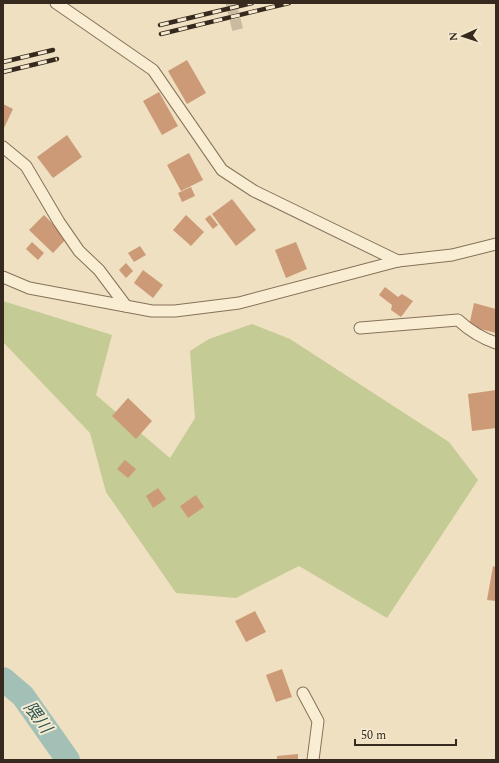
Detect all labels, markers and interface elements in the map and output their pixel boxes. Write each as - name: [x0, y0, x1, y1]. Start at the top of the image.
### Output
- north arrow: [443, 16, 483, 56]
- text: N: [445, 32, 462, 41]
- water label: 隈川: [17, 696, 59, 741]
- scale bar: [355, 721, 456, 747]
- text: 50 m: [361, 726, 386, 745]

